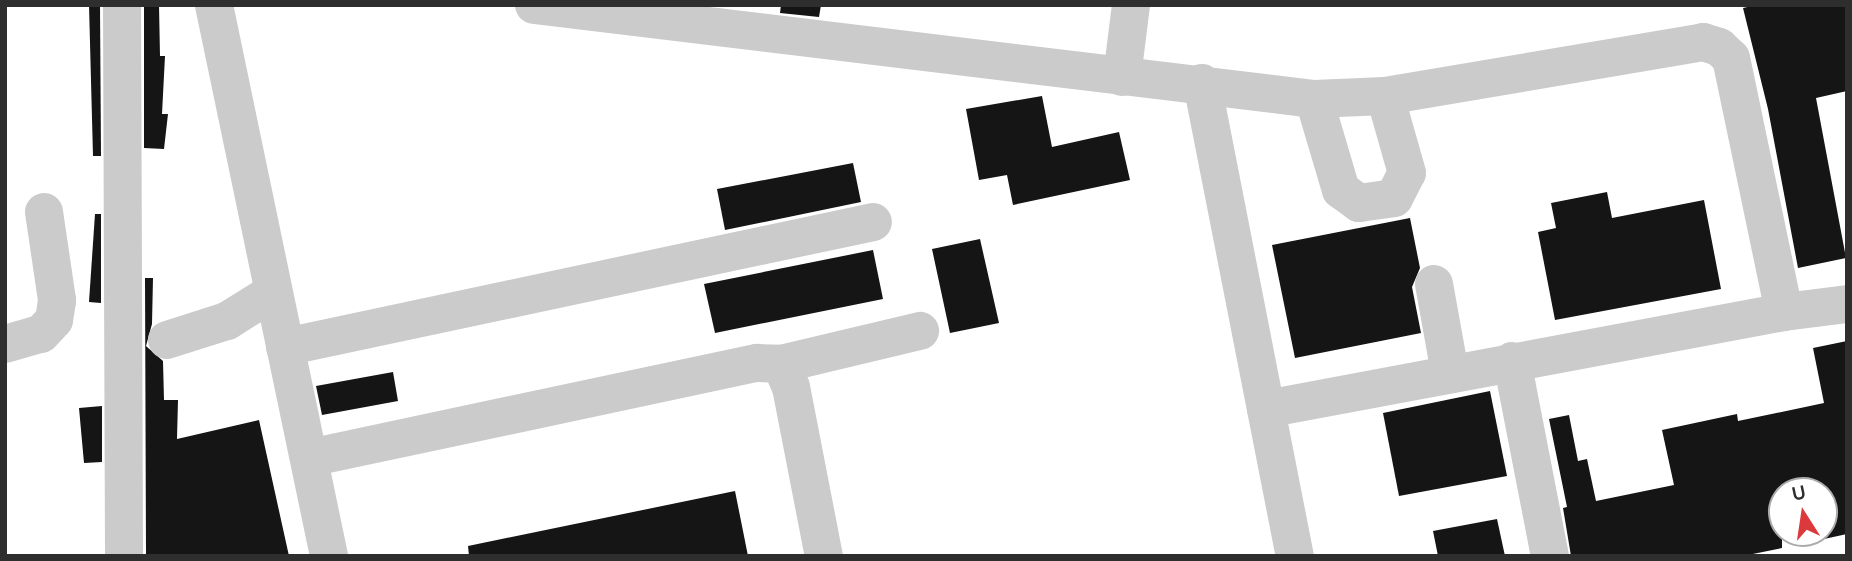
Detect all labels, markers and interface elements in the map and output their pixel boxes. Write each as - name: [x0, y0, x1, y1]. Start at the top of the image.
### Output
- north arrow: [1768, 477, 1838, 547]
- text: U: [1790, 480, 1808, 506]

